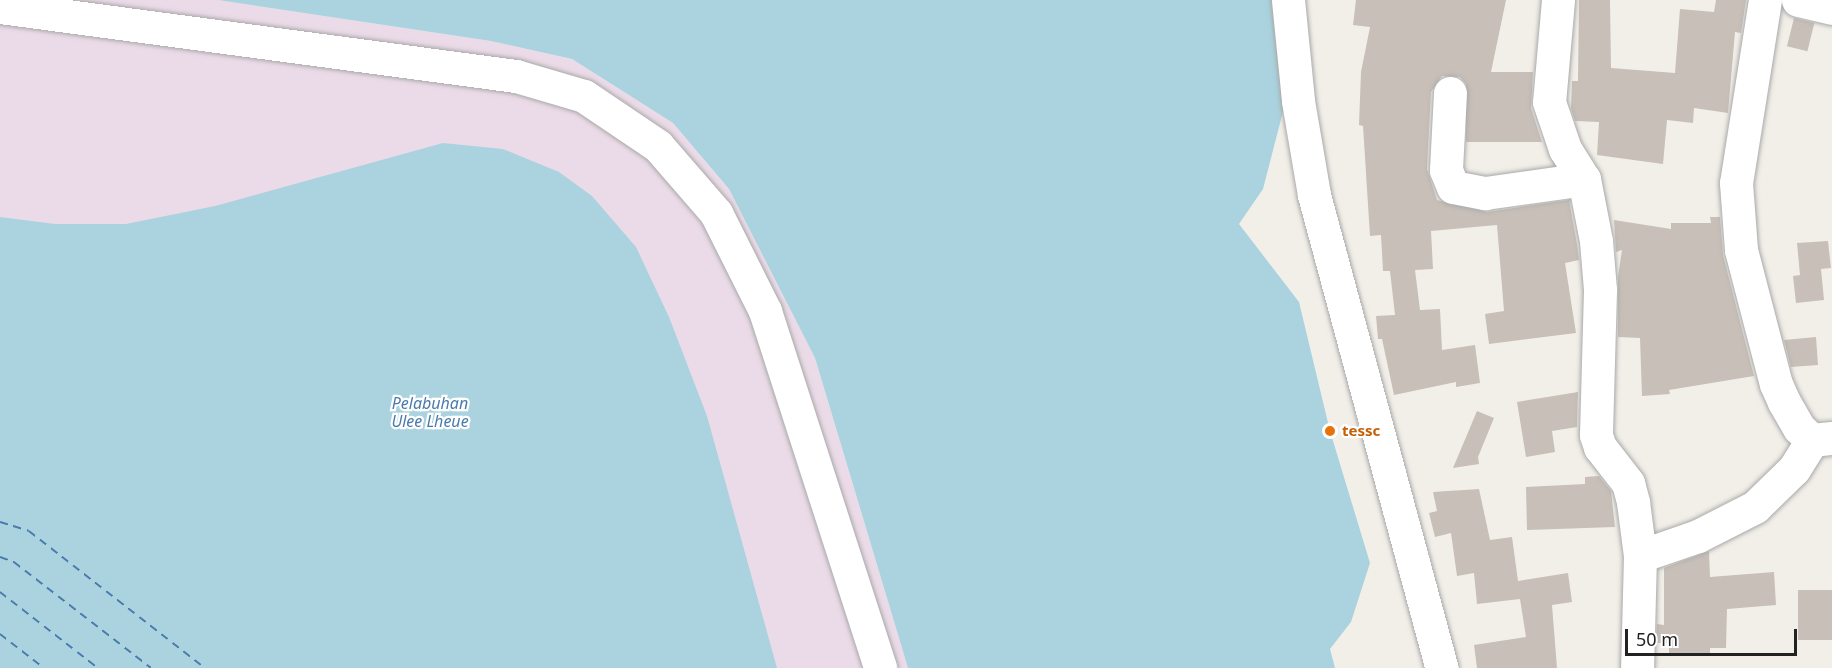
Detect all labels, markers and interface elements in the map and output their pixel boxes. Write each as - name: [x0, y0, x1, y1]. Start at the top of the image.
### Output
- water label: Pelabuhan Ulee Lheue: [391, 393, 469, 431]
- place label: tessc: [1342, 422, 1380, 440]
- marker: tessc: [1323, 424, 1337, 438]
- scale bar: [1628, 617, 1800, 655]
- text: 50 m: [1636, 627, 1678, 651]

